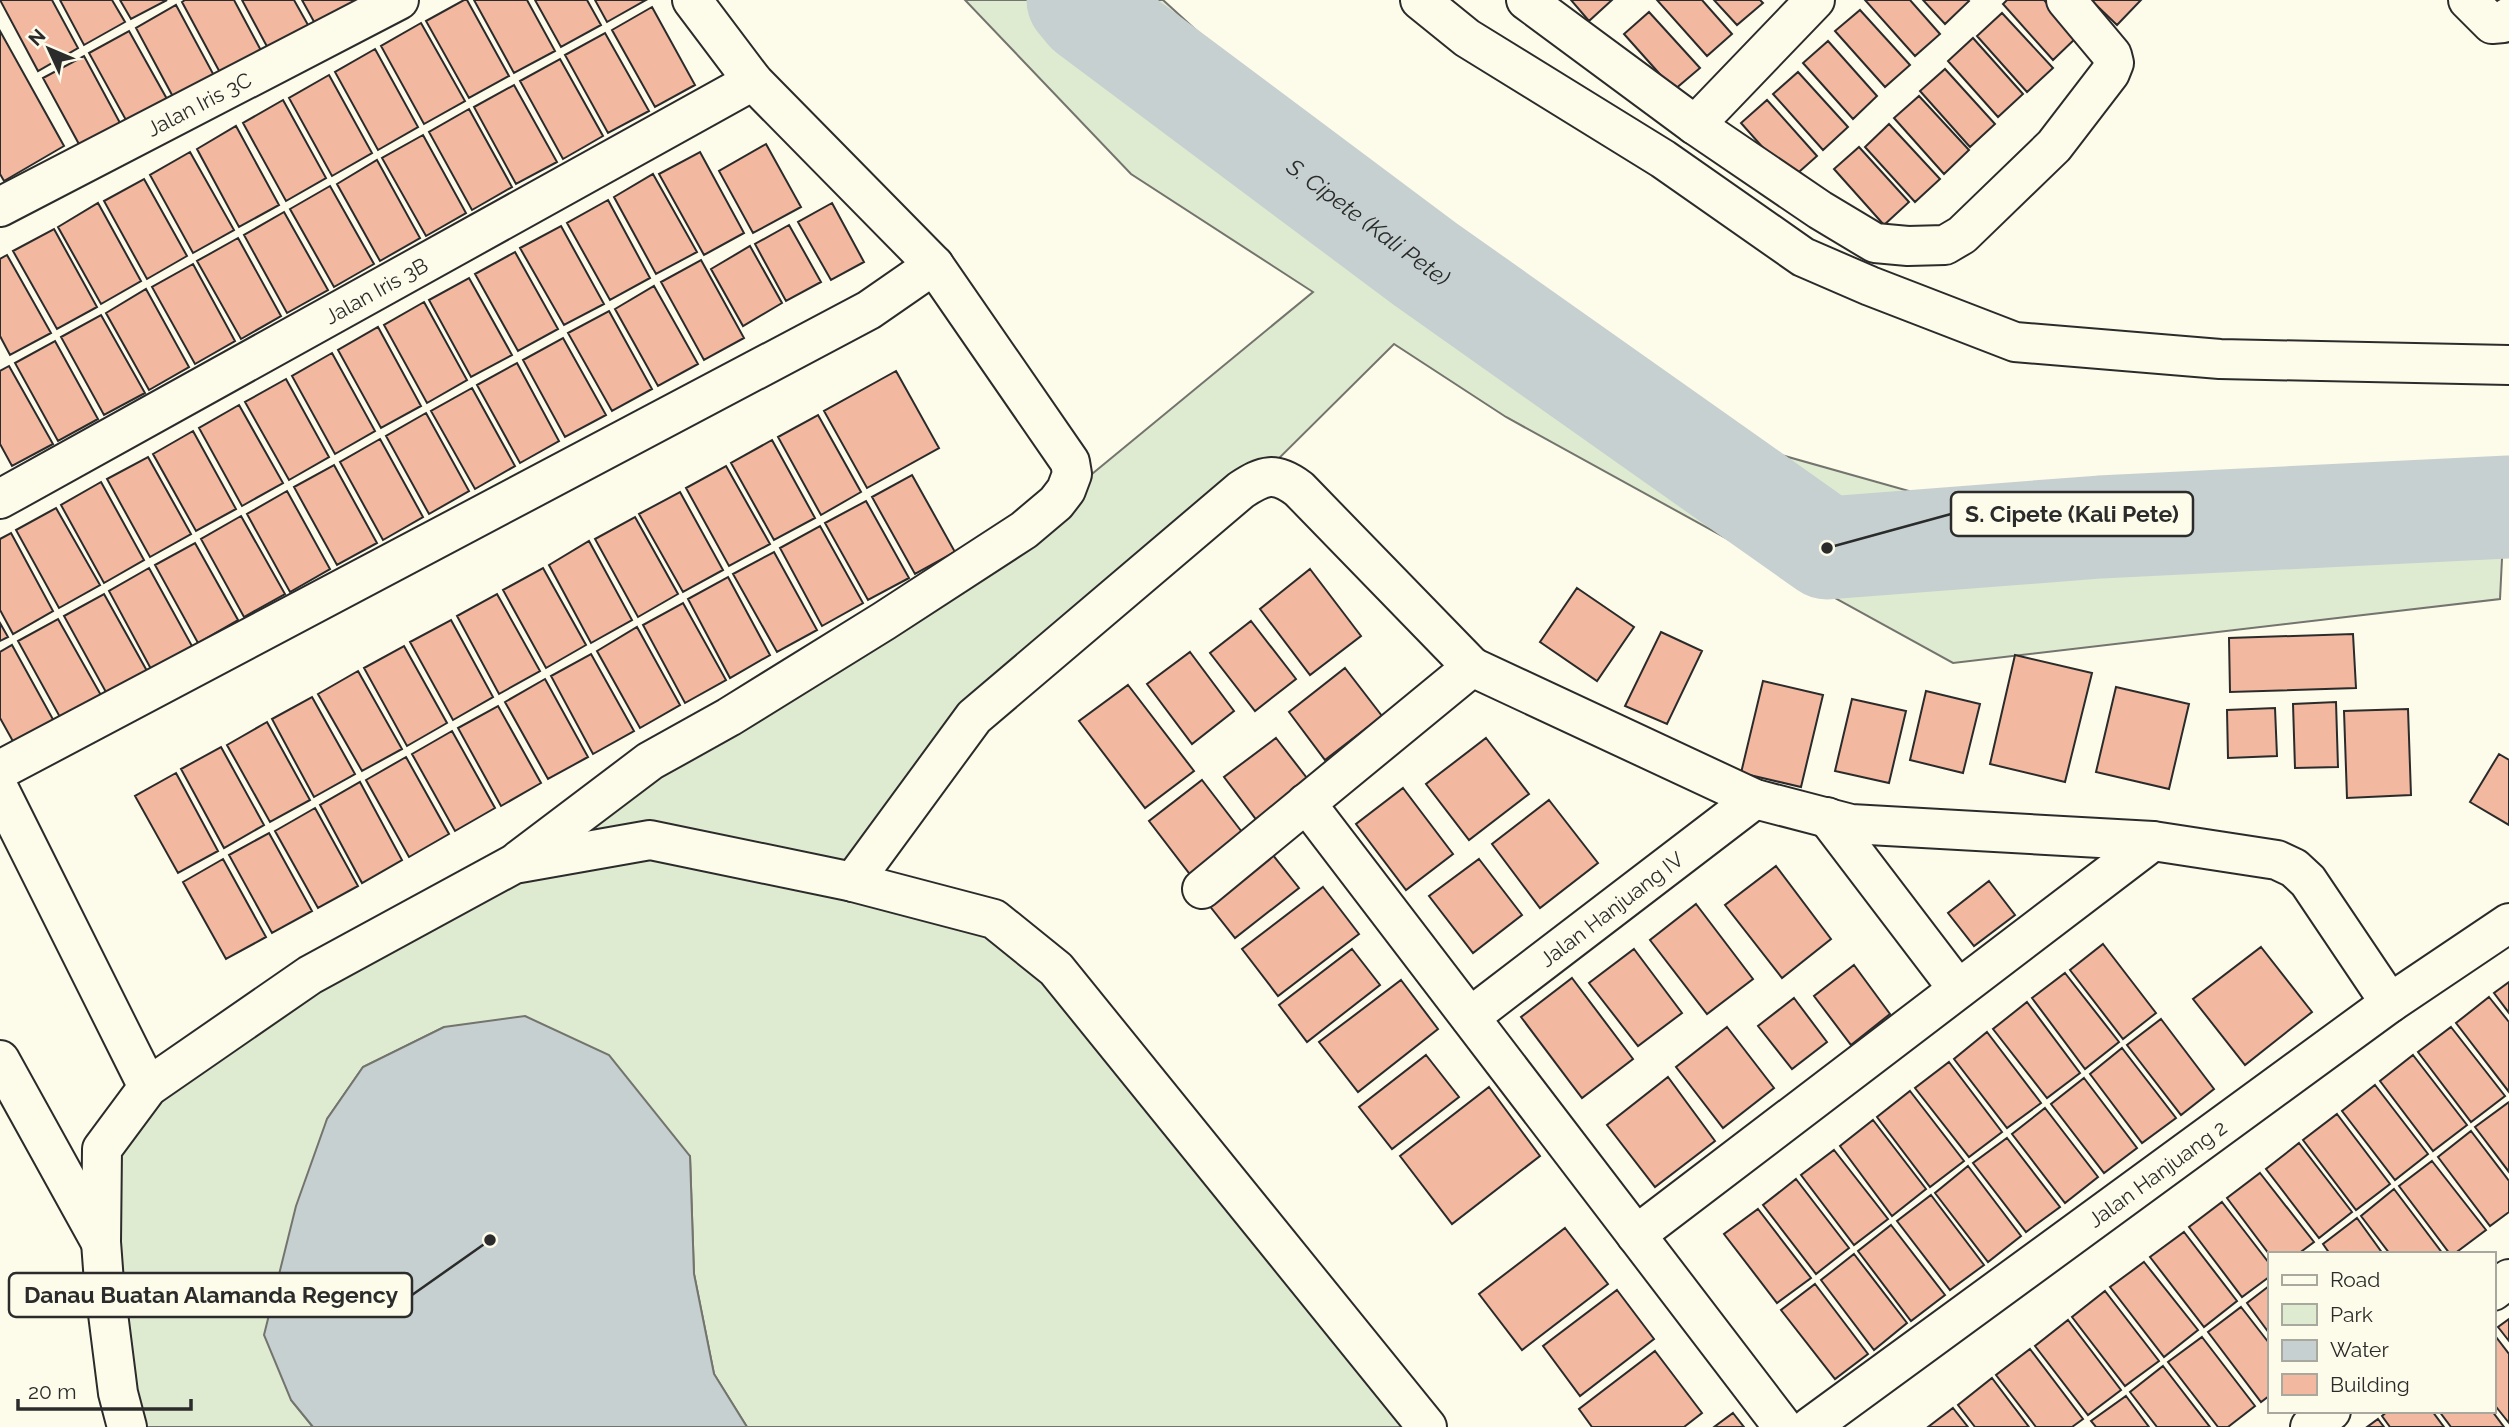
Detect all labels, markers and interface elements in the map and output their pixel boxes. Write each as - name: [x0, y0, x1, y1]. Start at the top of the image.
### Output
- north arrow: [14, 14, 84, 84]
- text: N: [24, 24, 50, 50]
- street label: Jalan Iris 3C: [142, 66, 255, 141]
- water label: S. Cipete (Kali Pete): [1281, 152, 1455, 291]
- street label: Jalan Iris 3B: [320, 252, 432, 329]
- callout: S. Cipete (Kali Pete): [1951, 492, 2193, 536]
- text: S. Cipete (Kali Pete): [1965, 500, 2179, 527]
- street label: Jalan Hanjuang IV: [1535, 846, 1688, 972]
- street label: Jalan Hanjuang 2: [2083, 1114, 2231, 1232]
- legend: [2268, 1252, 2495, 1413]
- text: Road: [2330, 1267, 2380, 1292]
- callout: Danau Buatan Alamanda Regency: [9, 1273, 412, 1317]
- text: Danau Buatan Alamanda Regency: [24, 1281, 398, 1308]
- text: Park: [2330, 1302, 2373, 1327]
- text: Water: [2330, 1337, 2389, 1362]
- scale bar: [18, 1368, 191, 1412]
- text: Building: [2330, 1372, 2410, 1397]
- text: 20 m: [28, 1379, 76, 1404]

